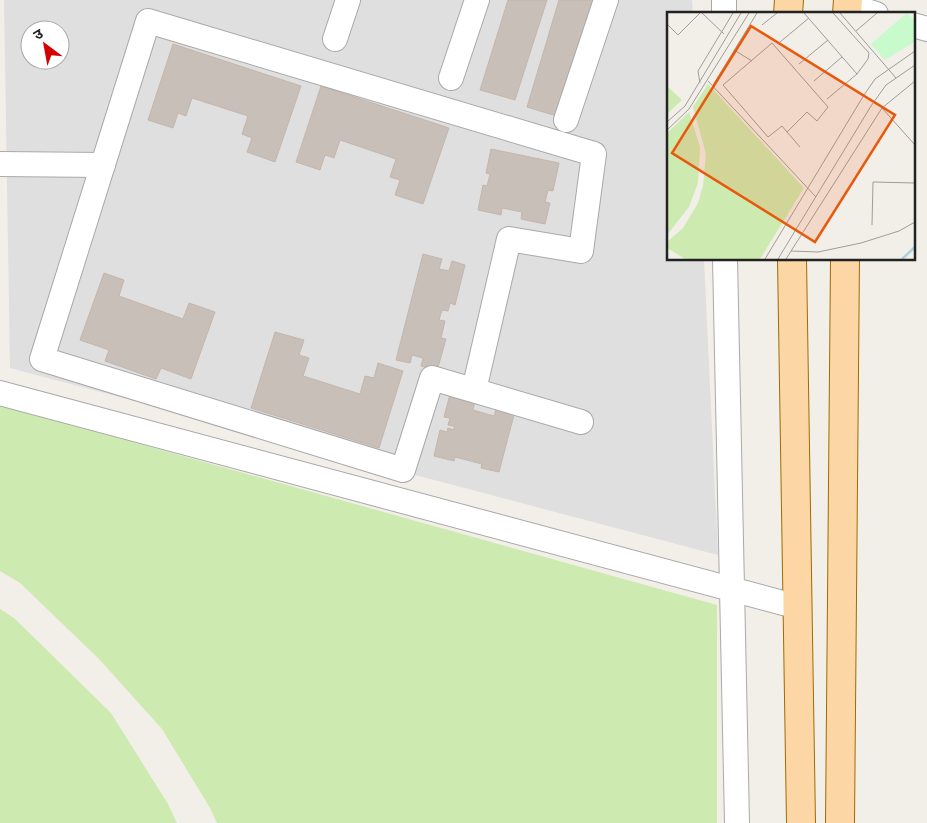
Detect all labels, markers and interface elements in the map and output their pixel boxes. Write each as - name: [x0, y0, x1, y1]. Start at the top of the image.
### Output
- inset map: [667, 12, 914, 260]
- north arrow: [20, 20, 70, 70]
- text: उ: [30, 24, 47, 43]

